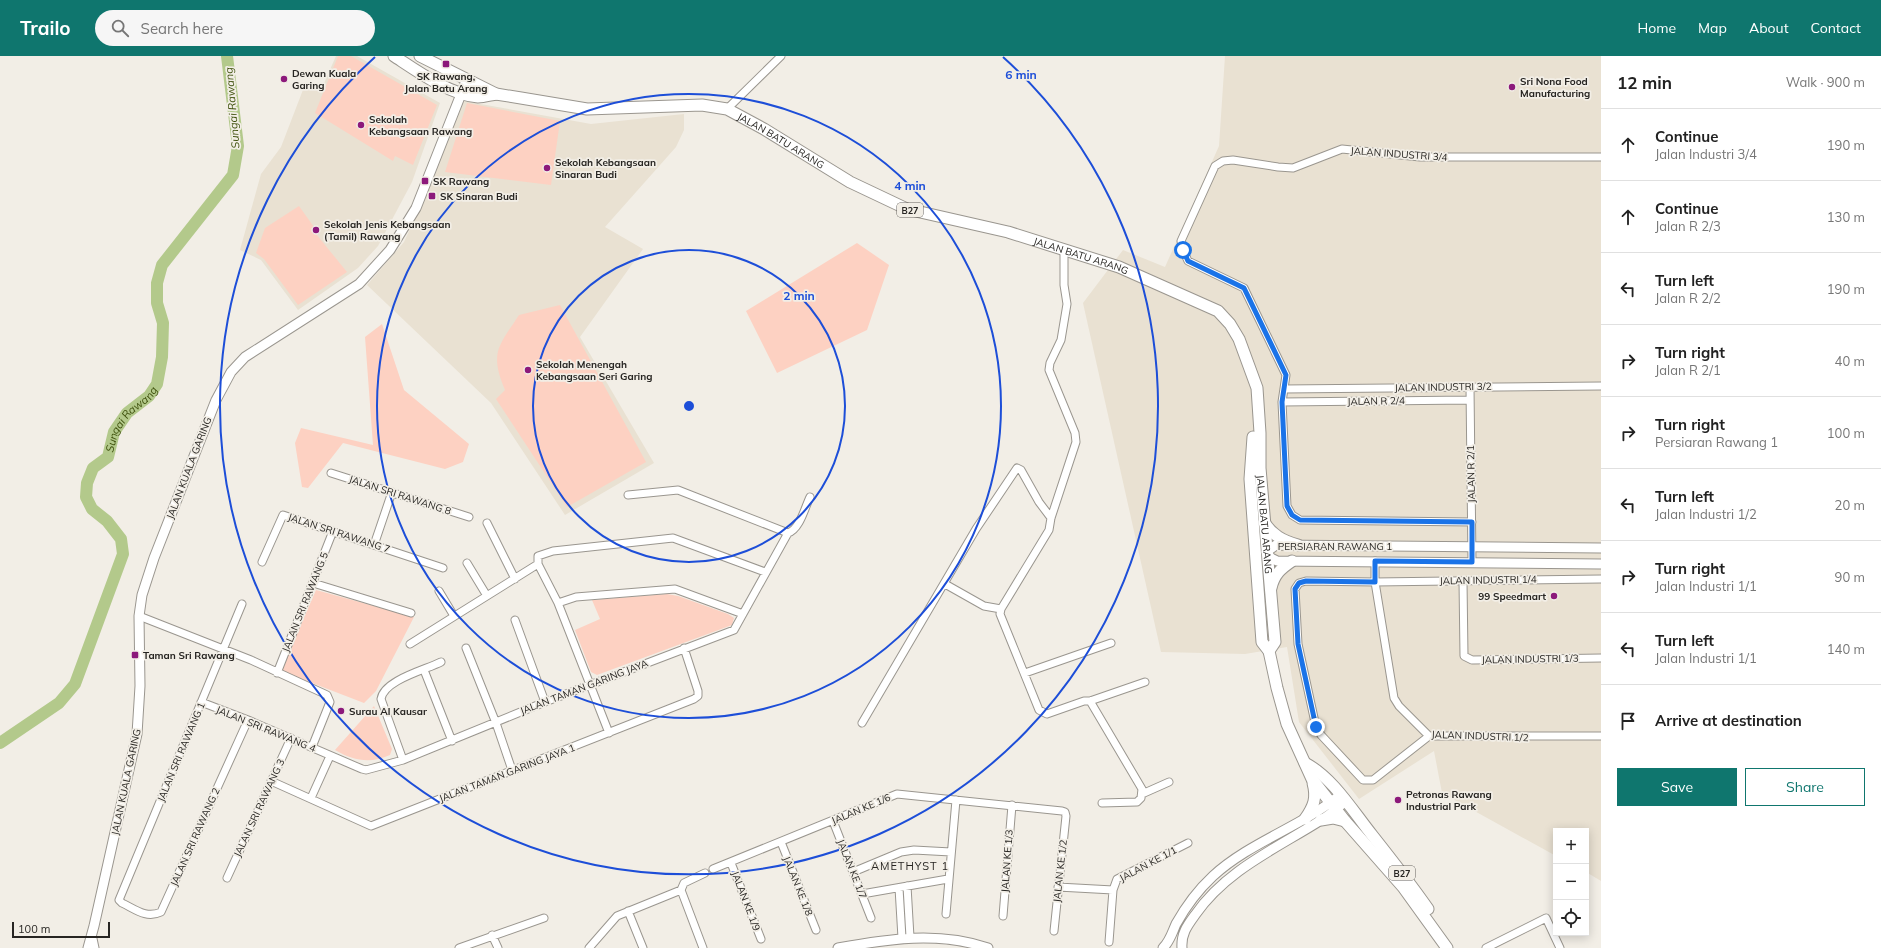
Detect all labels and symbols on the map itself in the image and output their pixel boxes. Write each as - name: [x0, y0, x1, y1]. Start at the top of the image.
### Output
- marker: SK Rawang, Jalan Batu Arang: [441, 59, 451, 69]
- water label: Sungai Rawang: [221, 66, 243, 149]
- place label: Dewan Kuala Garing: [292, 67, 356, 92]
- text: 6 min: [1005, 67, 1037, 82]
- place label: SK Rawang, Jalan Batu Arang: [405, 70, 487, 95]
- marker: Dewan Kuala Garing: [279, 74, 289, 84]
- place label: Sri Nona Food Manufacturing: [1520, 75, 1590, 100]
- marker: Sri Nona Food Manufacturing: [1507, 82, 1517, 92]
- street label: JALAN BATU ARANG: [735, 109, 827, 171]
- place label: Sekolah Kebangsaan Rawang: [369, 113, 472, 138]
- marker: Sekolah Kebangsaan Rawang: [356, 120, 366, 130]
- street label: JALAN INDUSTRI 3/4: [1350, 144, 1448, 164]
- place label: Sekolah Kebangsaan Sinaran Budi: [555, 156, 656, 181]
- marker: Sekolah Kebangsaan Sinaran Budi: [542, 163, 552, 173]
- place label: SK Rawang: [433, 175, 489, 188]
- marker: SK Rawang: [420, 176, 430, 186]
- text: 4 min: [894, 178, 926, 193]
- place label: SK Sinaran Budi: [440, 190, 518, 203]
- marker: SK Sinaran Budi: [427, 191, 437, 201]
- road number: B27: [897, 203, 923, 217]
- place label: Sekolah Jenis Kebangsaan (Tamil) Rawang: [324, 218, 450, 243]
- marker: Sekolah Jenis Kebangsaan (Tamil) Rawang: [311, 225, 321, 235]
- street label: JALAN BATU ARANG: [1032, 234, 1131, 277]
- route start: [1174, 241, 1192, 259]
- text: 2 min: [783, 288, 815, 303]
- place label: Sekolah Menengah Kebangsaan Seri Garing: [536, 358, 652, 383]
- marker: Sekolah Menengah Kebangsaan Seri Garing: [523, 365, 533, 375]
- street label: JALAN INDUSTRI 3/2: [1394, 380, 1492, 394]
- water label: Sungai Rawang: [102, 383, 161, 454]
- street label: JALAN R 2/4: [1347, 394, 1405, 408]
- centre of rings: [682, 399, 696, 413]
- street label: JALAN KUALA GARING: [164, 415, 214, 521]
- street label: JALAN R 2/1: [1464, 445, 1478, 503]
- street label: JALAN SRI RAWANG 8: [347, 472, 453, 518]
- street label: JALAN BATU ARANG: [1254, 474, 1276, 574]
- street label: JALAN SRI RAWANG 7: [286, 510, 392, 556]
- street label: PERSIARAN RAWANG 1: [1278, 540, 1392, 553]
- street label: JALAN SRI RAWANG 5: [279, 550, 331, 654]
- street label: JALAN INDUSTRI 1/4: [1439, 573, 1537, 587]
- place label: 99 Speedmart: [1478, 590, 1546, 603]
- marker: 99 Speedmart: [1549, 591, 1559, 601]
- place label: Taman Sri Rawang: [143, 649, 235, 662]
- marker: Taman Sri Rawang: [130, 650, 140, 660]
- street label: JALAN INDUSTRI 1/3: [1481, 652, 1579, 666]
- street label: JALAN TAMAN GARING JAYA: [518, 656, 651, 717]
- street label: JALAN SRI RAWANG 1: [154, 700, 208, 804]
- street label: JALAN SRI RAWANG 4: [214, 703, 318, 755]
- place label: Surau Al Kausar: [349, 705, 427, 718]
- marker: Surau Al Kausar: [336, 706, 346, 716]
- route end: [1307, 718, 1325, 736]
- street label: JALAN KUALA GARING: [108, 728, 144, 836]
- street label: JALAN INDUSTRI 1/2: [1431, 728, 1529, 744]
- street label: JALAN TAMAN GARING JAYA 1: [437, 741, 577, 805]
- street label: JALAN SRI RAWANG 3: [231, 757, 287, 859]
- street label: JALAN SRI RAWANG 2: [167, 786, 223, 888]
- place label: Petronas Rawang Industrial Park: [1406, 788, 1492, 813]
- street label: JALAN KE 1/6: [829, 791, 893, 827]
- marker: Petronas Rawang Industrial Park: [1393, 795, 1403, 805]
- street label: JALAN KE 1/3: [998, 829, 1016, 893]
- street label: JALAN KE 1/7: [834, 837, 870, 901]
- street label: JALAN KE 1/2: [1050, 839, 1070, 903]
- street label: JALAN KE 1/1: [1117, 843, 1179, 885]
- street label: JALAN KE 1/8: [780, 854, 816, 918]
- district label: AMETHYST 1: [871, 859, 949, 873]
- road number: B27: [1389, 866, 1415, 880]
- street label: JALAN KE 1/9: [729, 869, 763, 933]
- scale bar: [12, 920, 110, 939]

